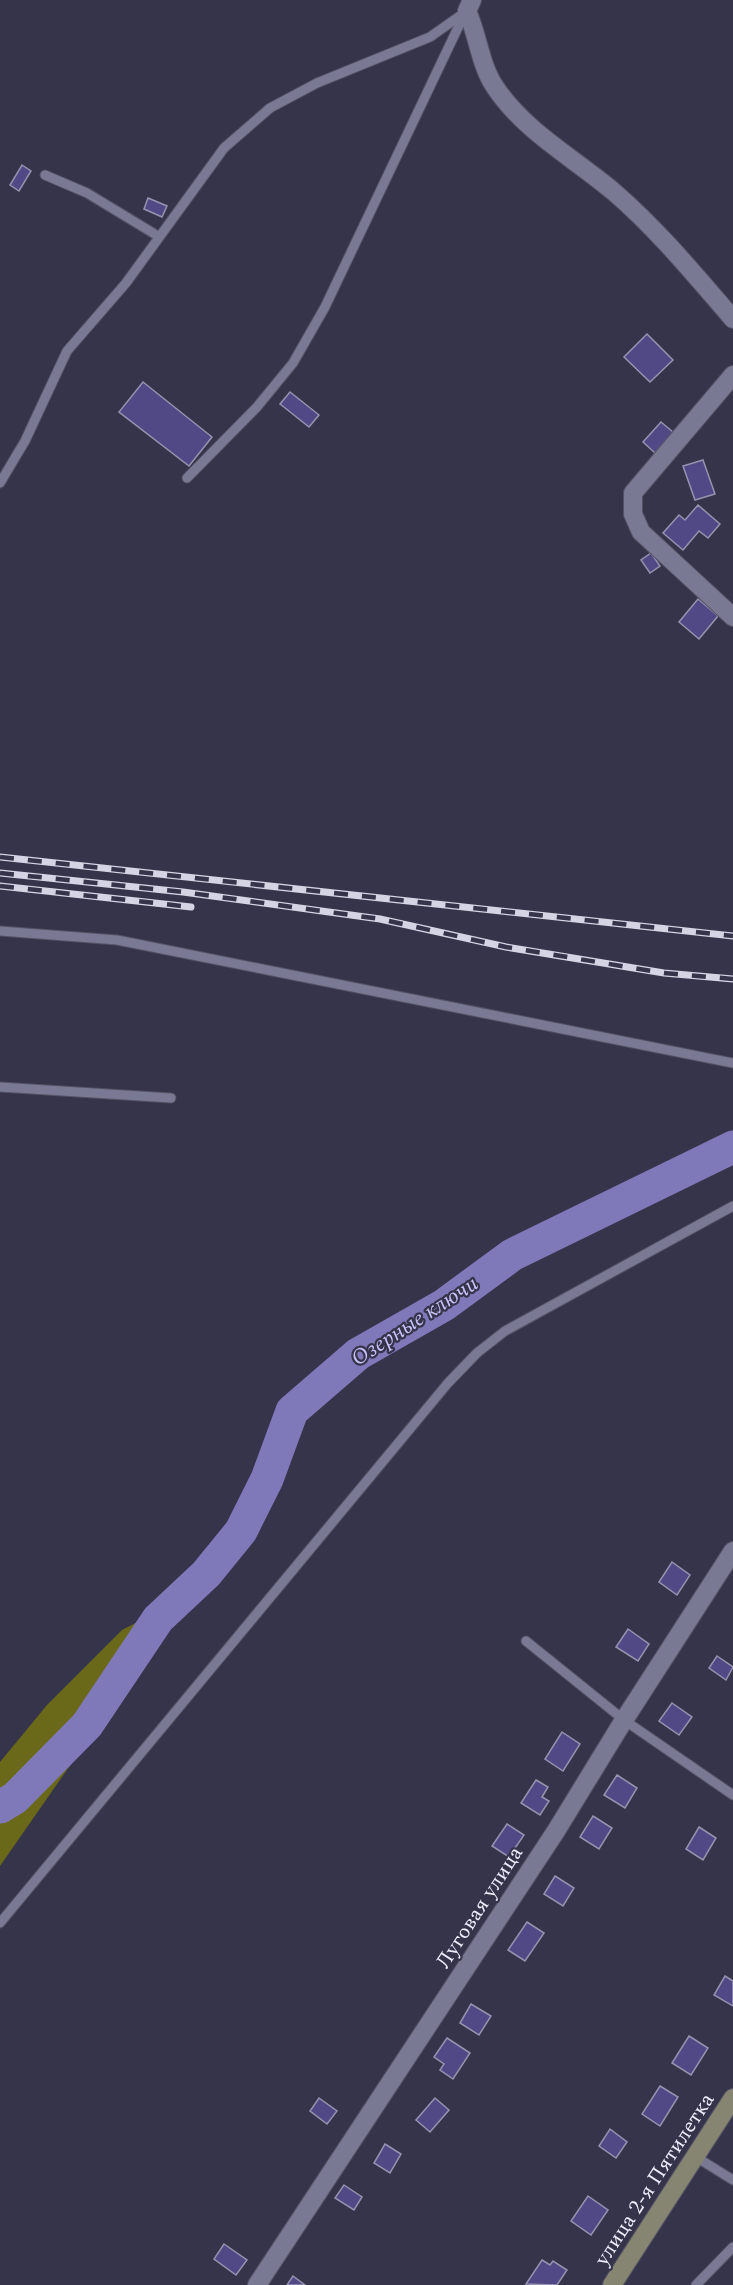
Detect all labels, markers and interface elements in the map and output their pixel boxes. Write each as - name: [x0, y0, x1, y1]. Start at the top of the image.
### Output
- water label: Озерные ключи: [345, 1268, 485, 1375]
- street label: Луговая улица: [428, 1839, 532, 1975]
- street label: улица 2-я Пятилетка: [586, 2086, 723, 2273]

